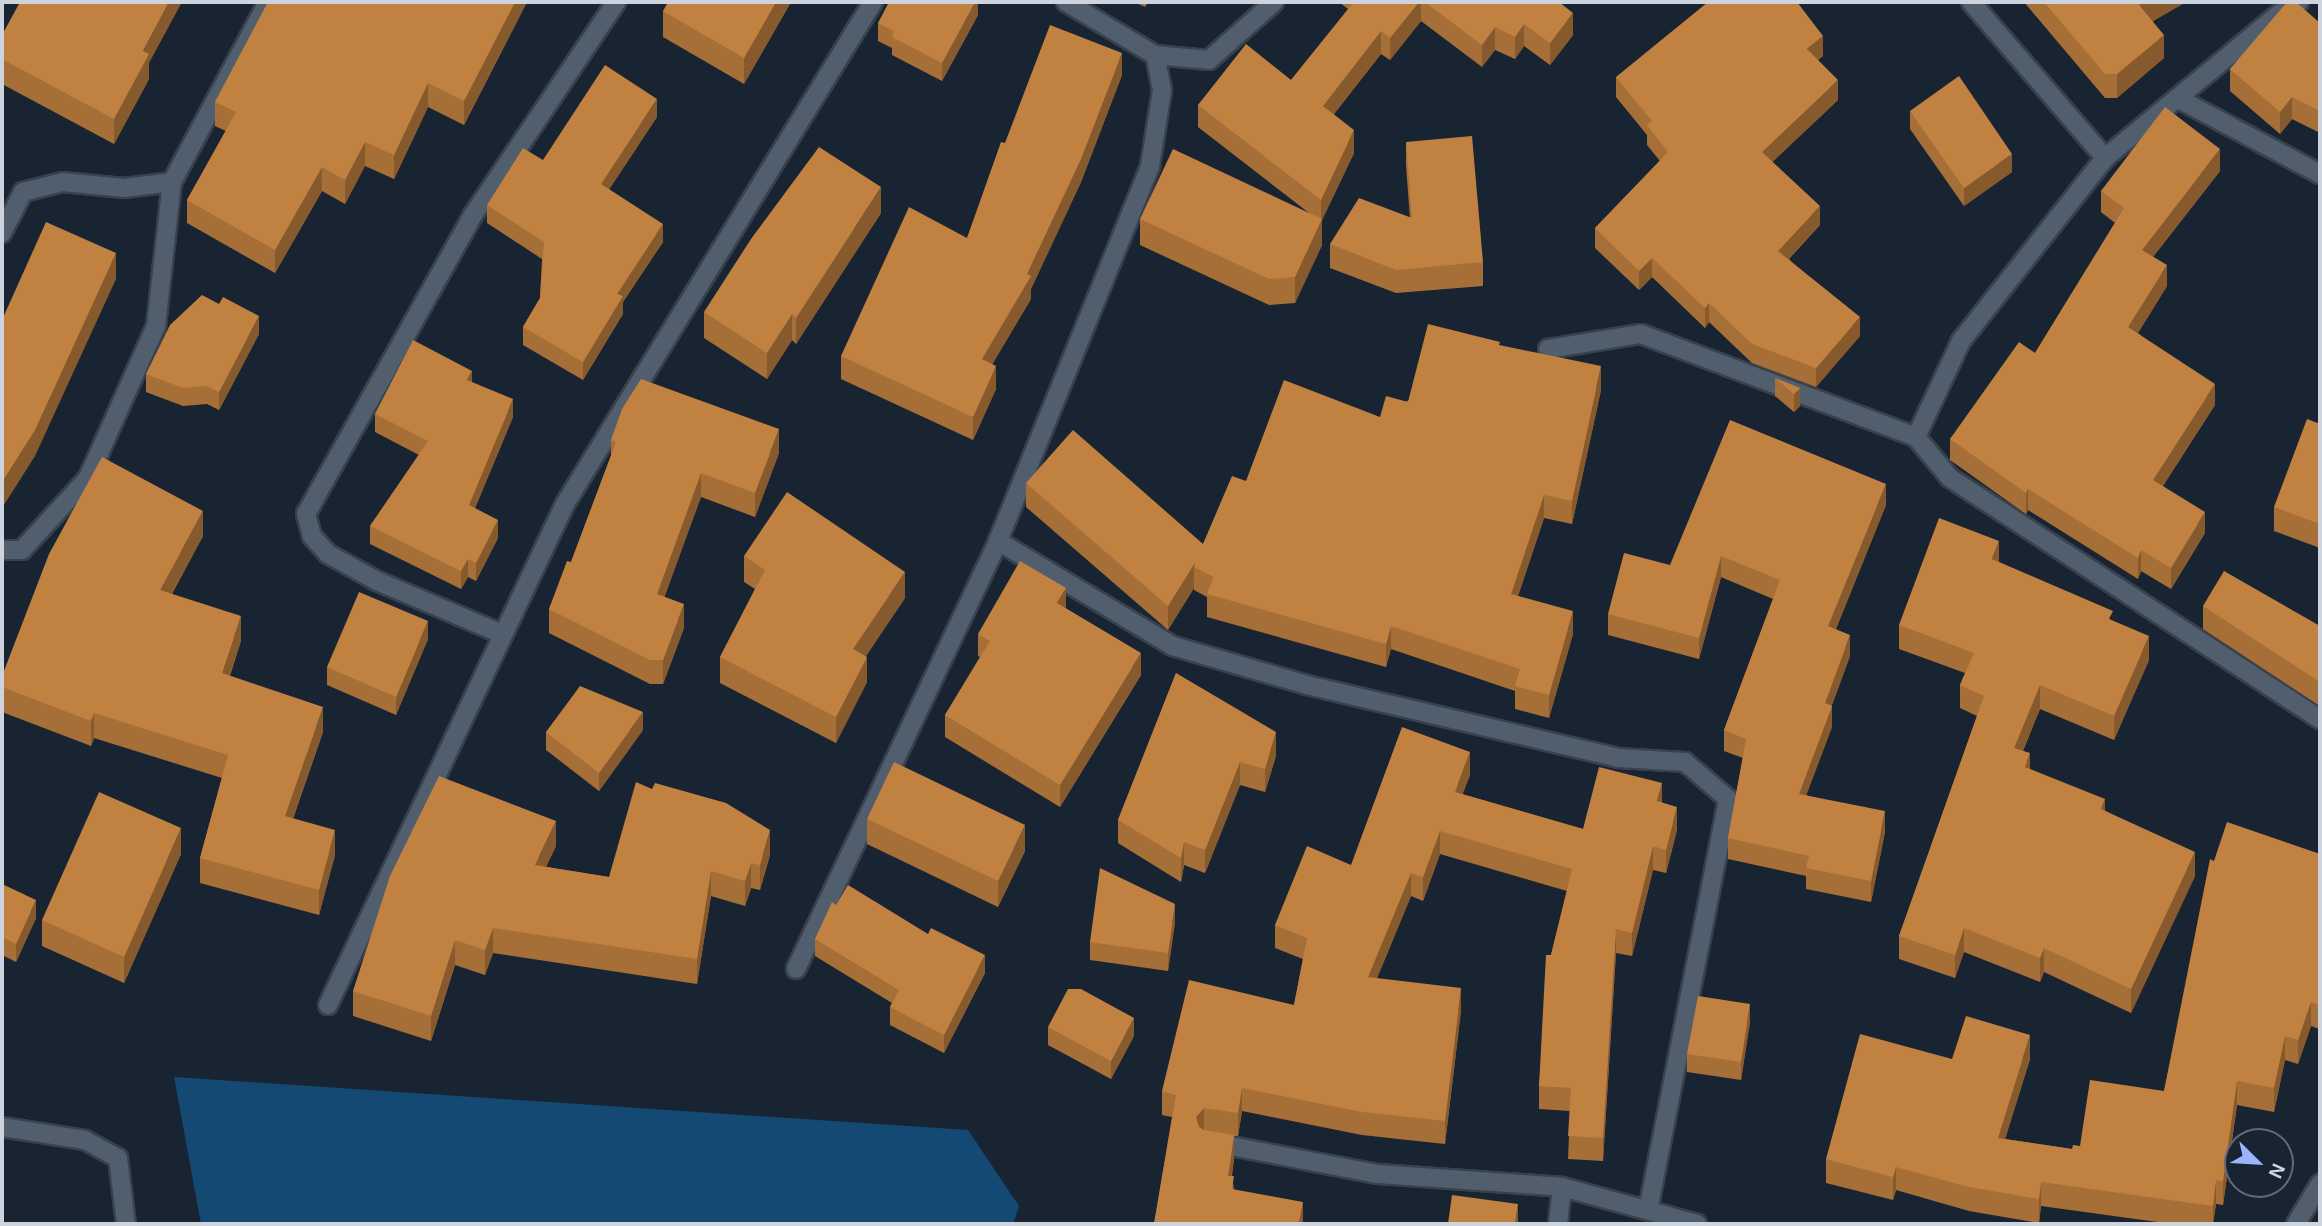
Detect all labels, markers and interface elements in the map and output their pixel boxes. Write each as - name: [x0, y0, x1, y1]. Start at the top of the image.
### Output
- north arrow: [2224, 1128, 2294, 1198]
- text: N: [2264, 1160, 2289, 1181]

